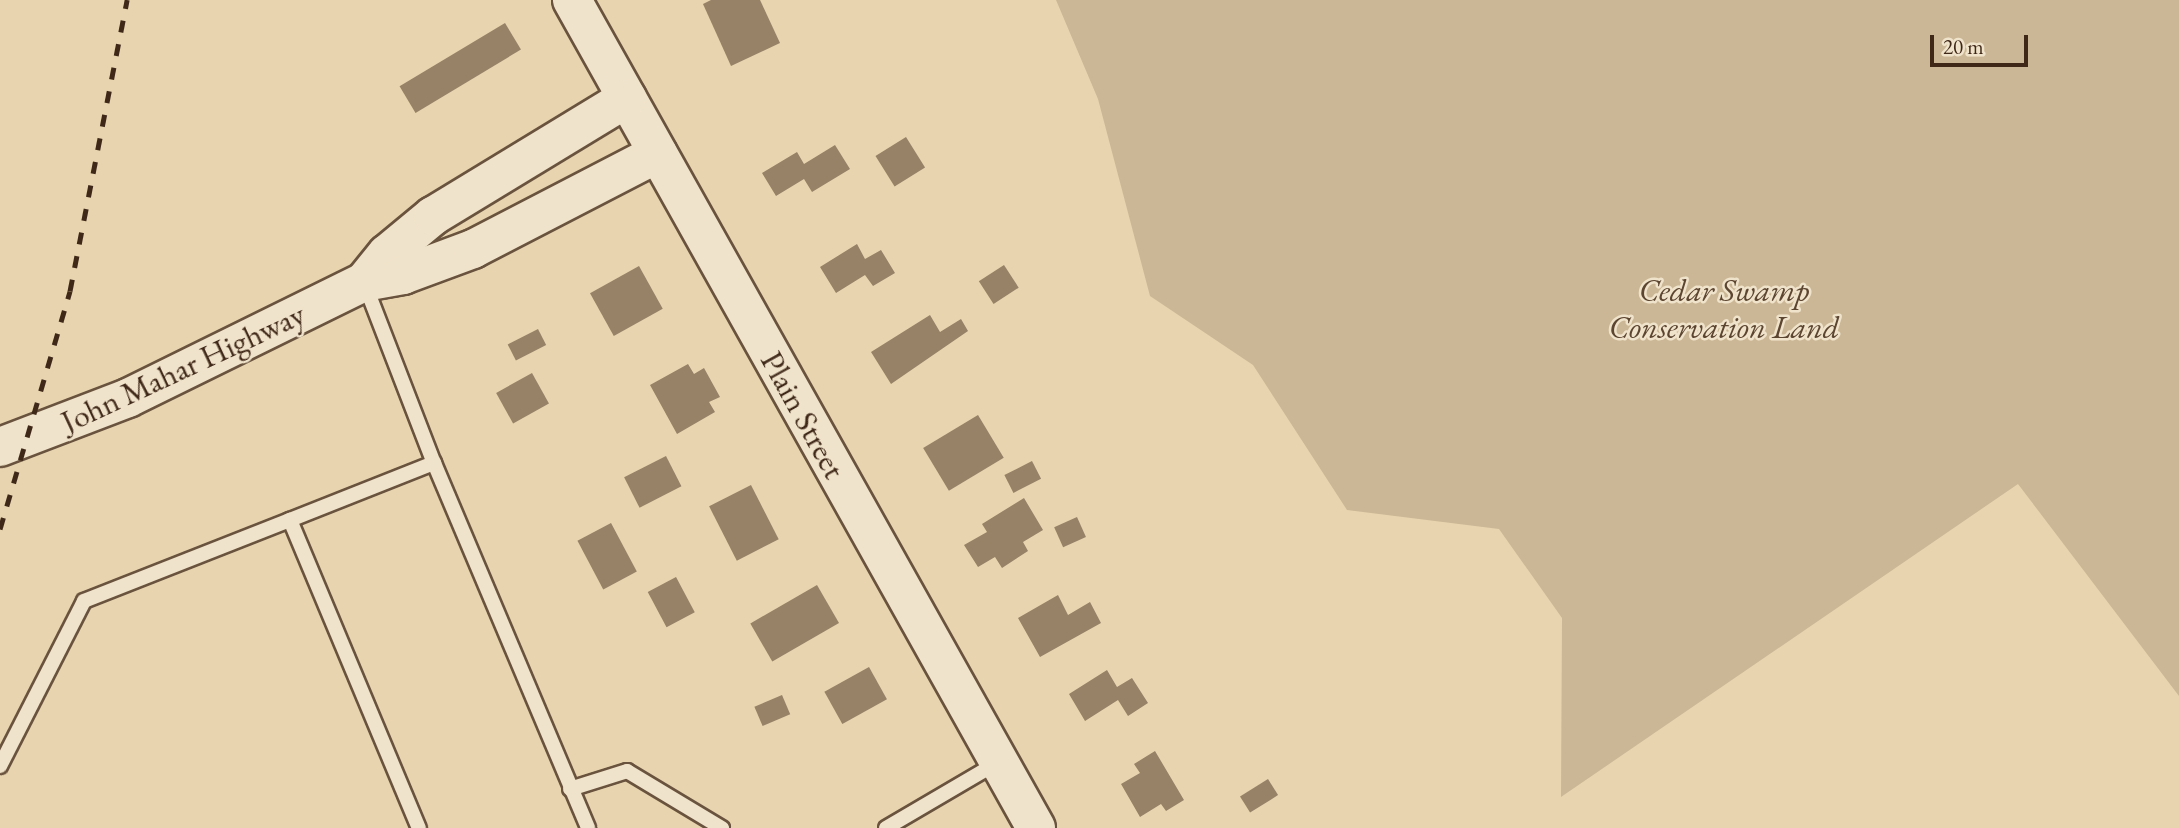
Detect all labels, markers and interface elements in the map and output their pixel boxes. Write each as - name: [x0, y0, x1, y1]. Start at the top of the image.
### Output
- scale bar: [1934, 21, 2032, 65]
- text: 20 m: [1943, 33, 1984, 60]
- park label: Cedar Swamp Conservation Land: [1609, 272, 1839, 347]
- street label: John Mahar Highway: [55, 295, 311, 441]
- street label: Plain Street: [752, 345, 854, 485]

